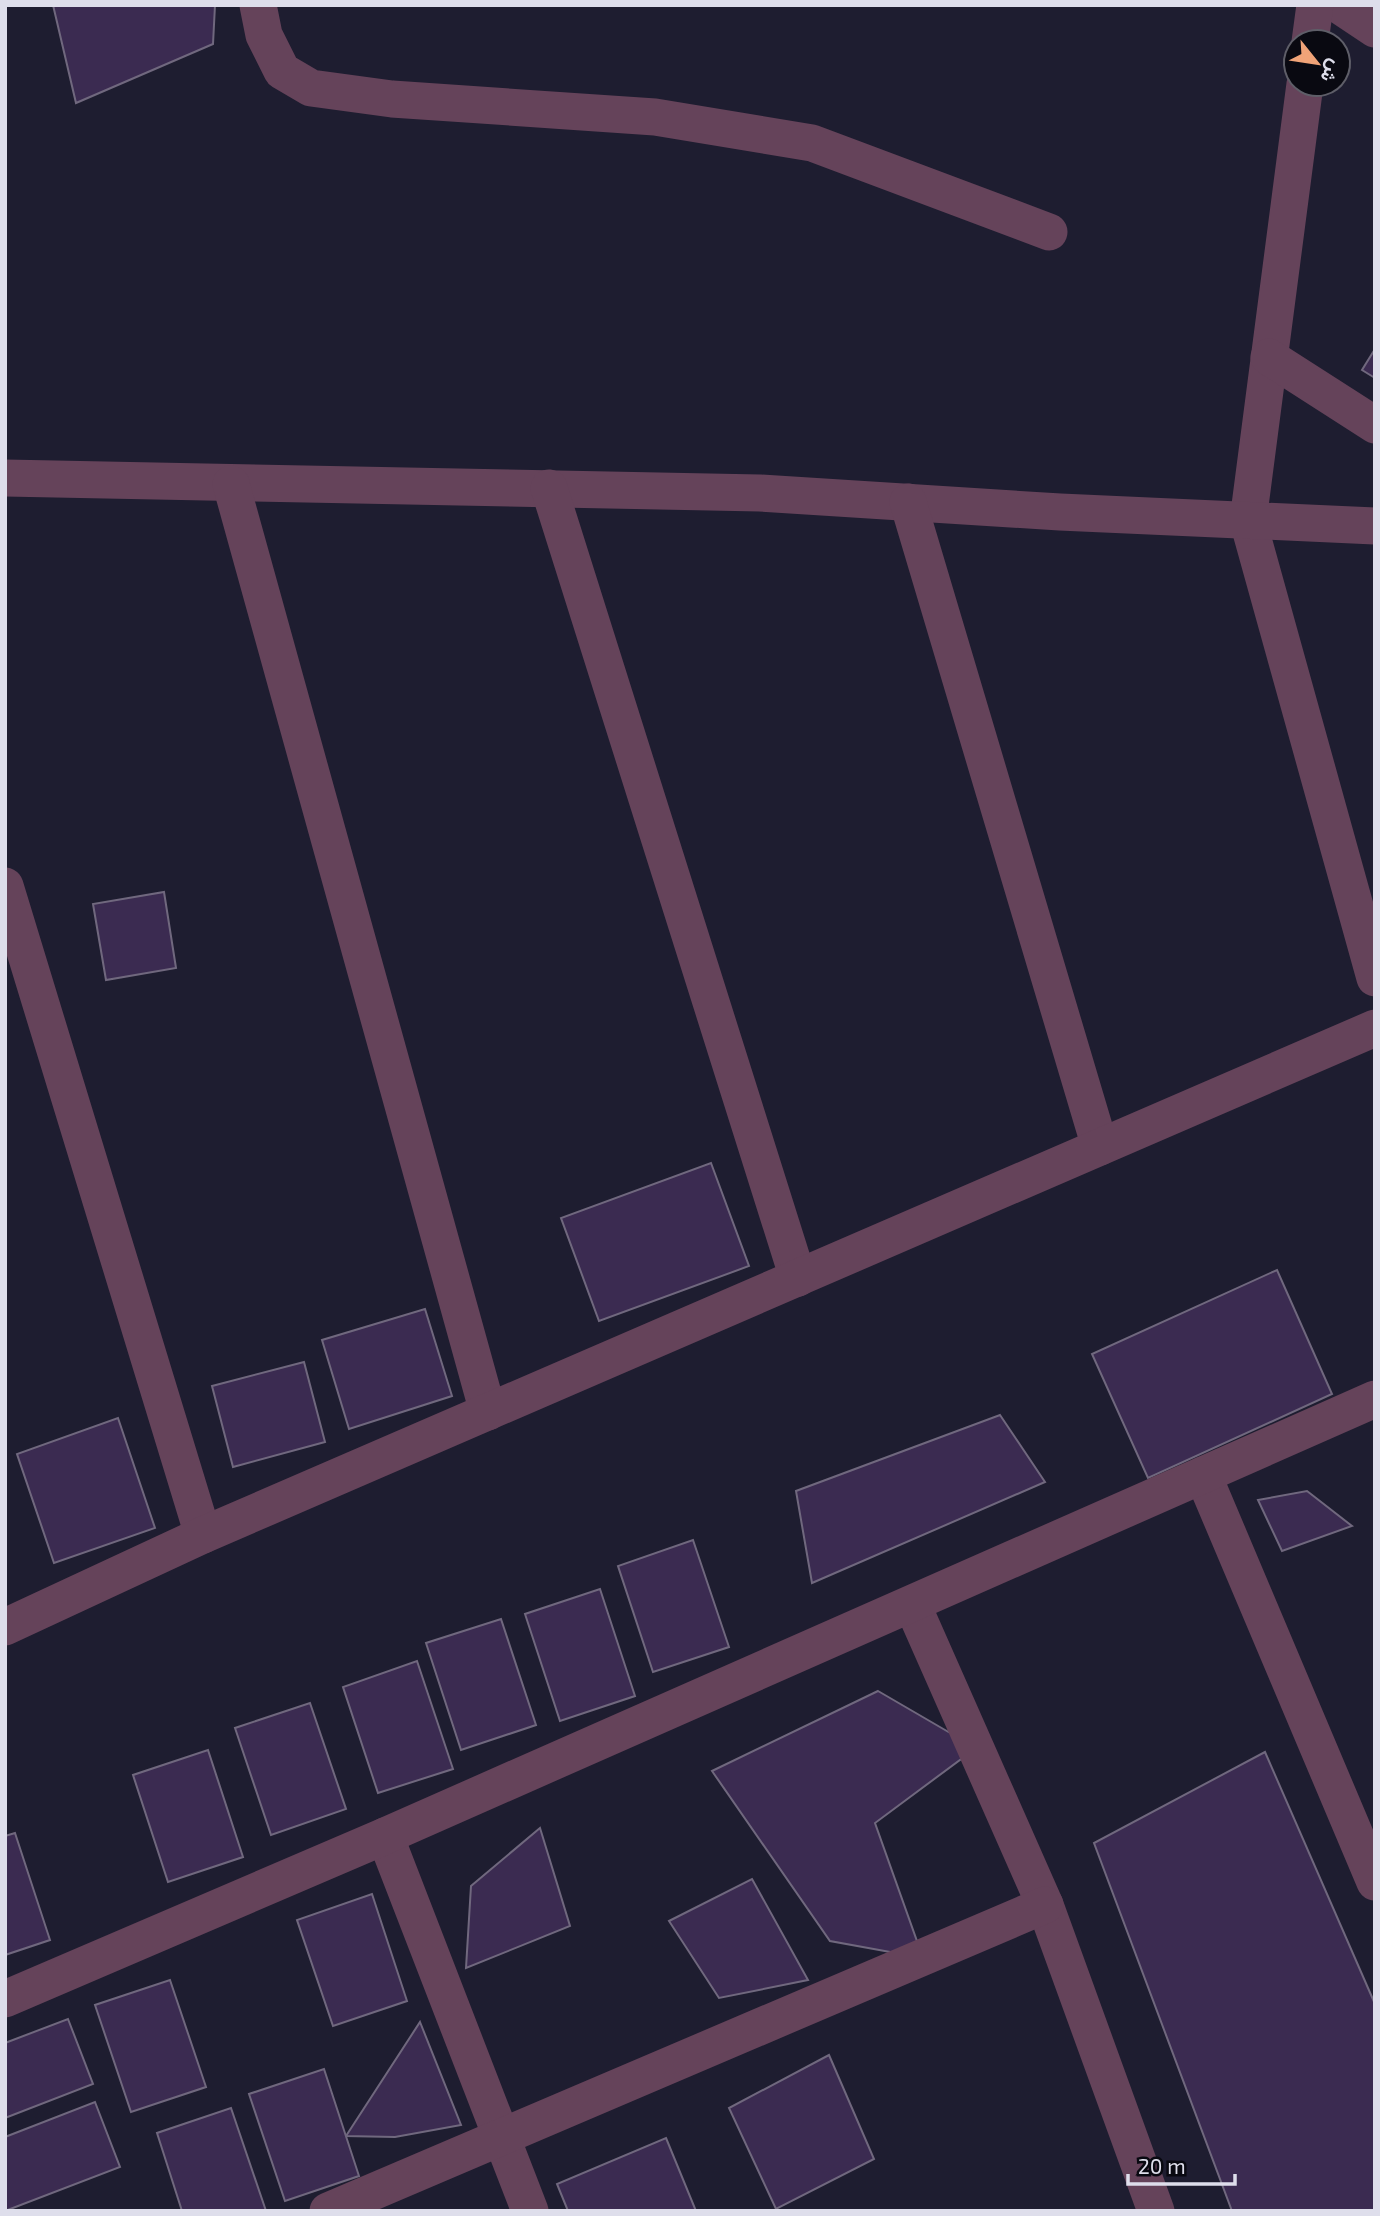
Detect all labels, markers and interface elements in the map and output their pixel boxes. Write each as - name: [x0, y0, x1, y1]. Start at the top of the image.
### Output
- north arrow: [1282, 28, 1352, 98]
- text: ش: [1316, 56, 1348, 88]
- scale bar: [1128, 2142, 1235, 2186]
- text: 20 m: [1138, 2153, 1186, 2178]

